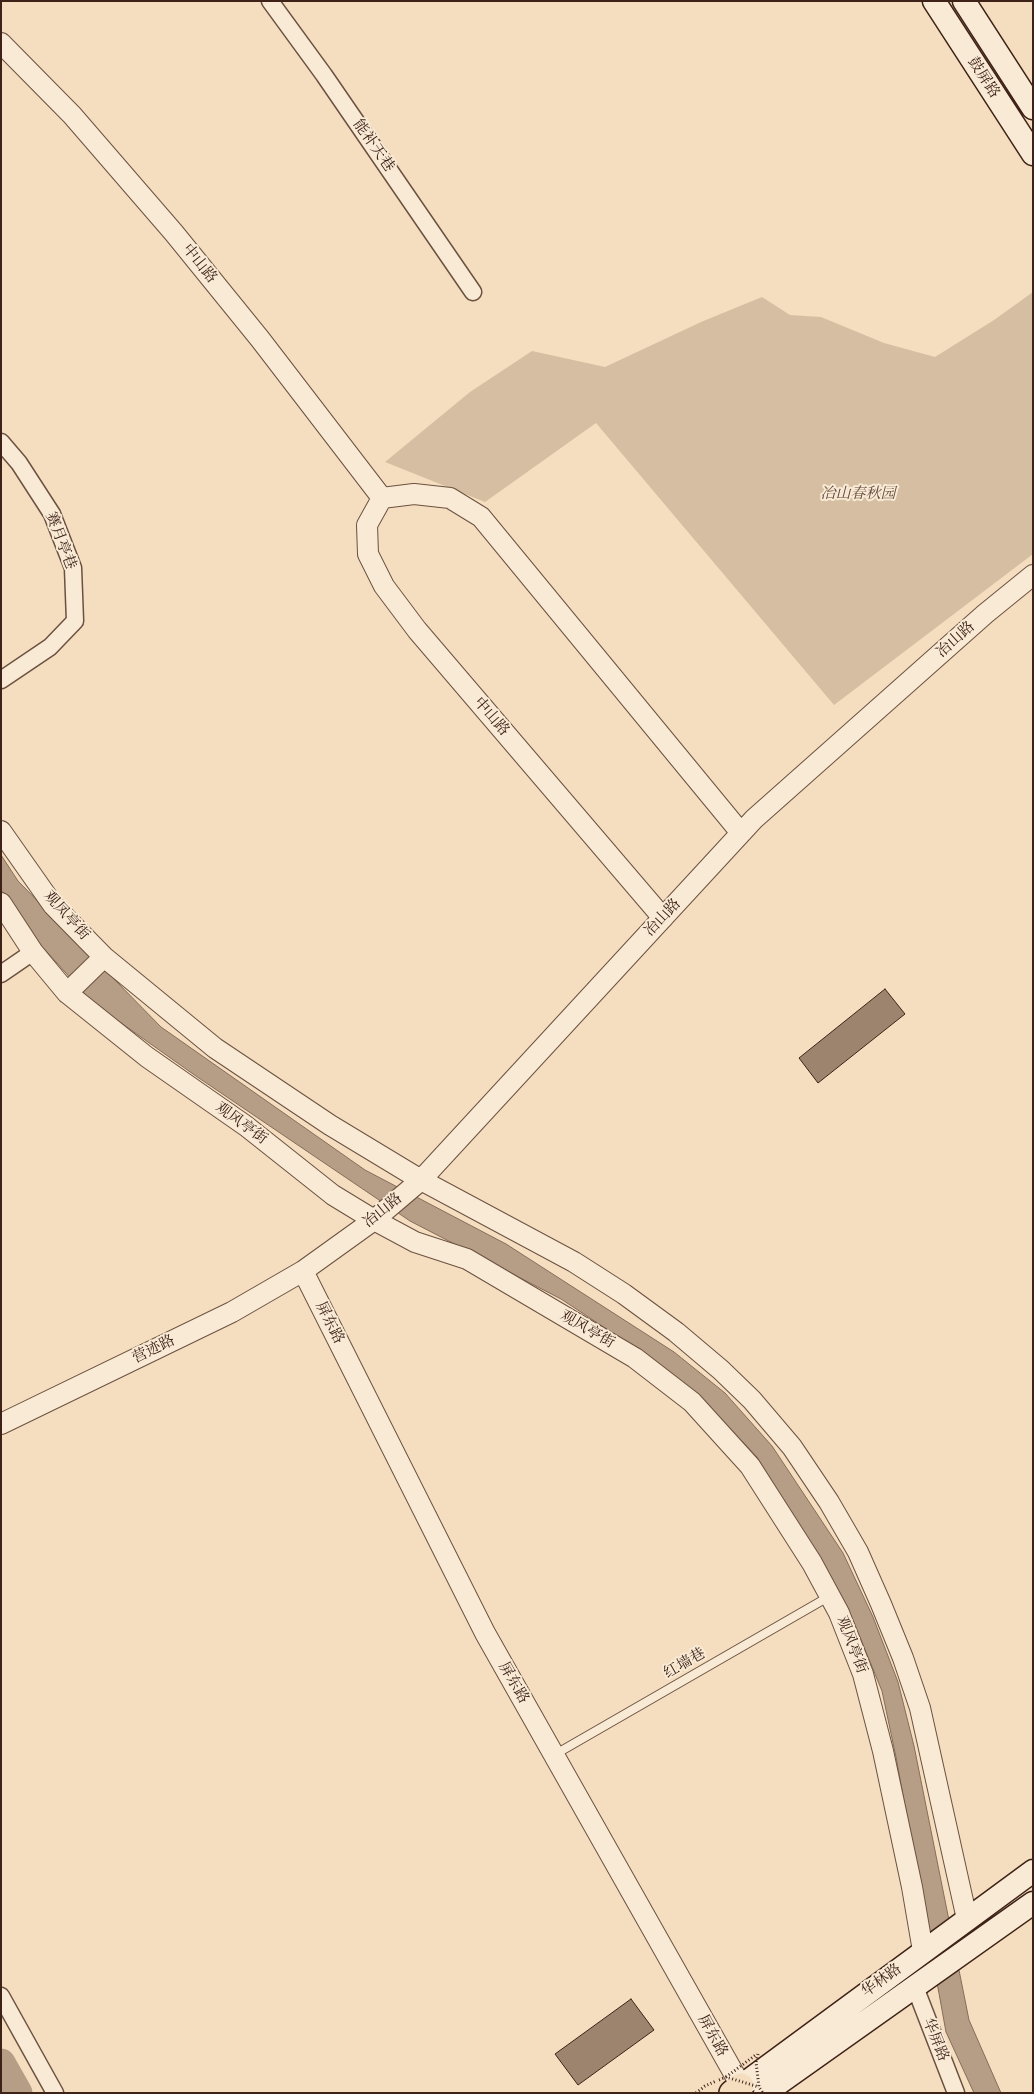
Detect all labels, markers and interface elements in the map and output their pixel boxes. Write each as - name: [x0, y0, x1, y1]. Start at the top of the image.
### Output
- street label: 鼓屏路: [963, 54, 1003, 102]
- street label: 能补天巷: [348, 116, 398, 176]
- street label: 中山路: [178, 241, 220, 287]
- park label: 冶山春秋园: [821, 486, 895, 504]
- street label: 赛月亭巷: [41, 510, 79, 572]
- street label: 冶山路: [933, 618, 979, 662]
- street label: 中山路: [469, 694, 513, 740]
- street label: 观凤亭街: [39, 888, 93, 944]
- street label: 冶山路: [641, 895, 685, 941]
- street label: 观风亭街: [211, 1099, 271, 1149]
- street label: 冶山路: [360, 1190, 406, 1232]
- street label: 屏东路: [311, 1299, 347, 1347]
- street label: 观风亭街: [557, 1307, 617, 1353]
- street label: 营迹路: [130, 1332, 178, 1368]
- street label: 观风亭街: [832, 1614, 870, 1676]
- street label: 红墙巷: [661, 1645, 709, 1683]
- street label: 屏东路: [494, 1659, 532, 1707]
- street label: 华林路: [859, 1960, 905, 2002]
- street label: 屏东路: [693, 2012, 731, 2060]
- street label: 华屏路: [918, 2016, 952, 2064]

